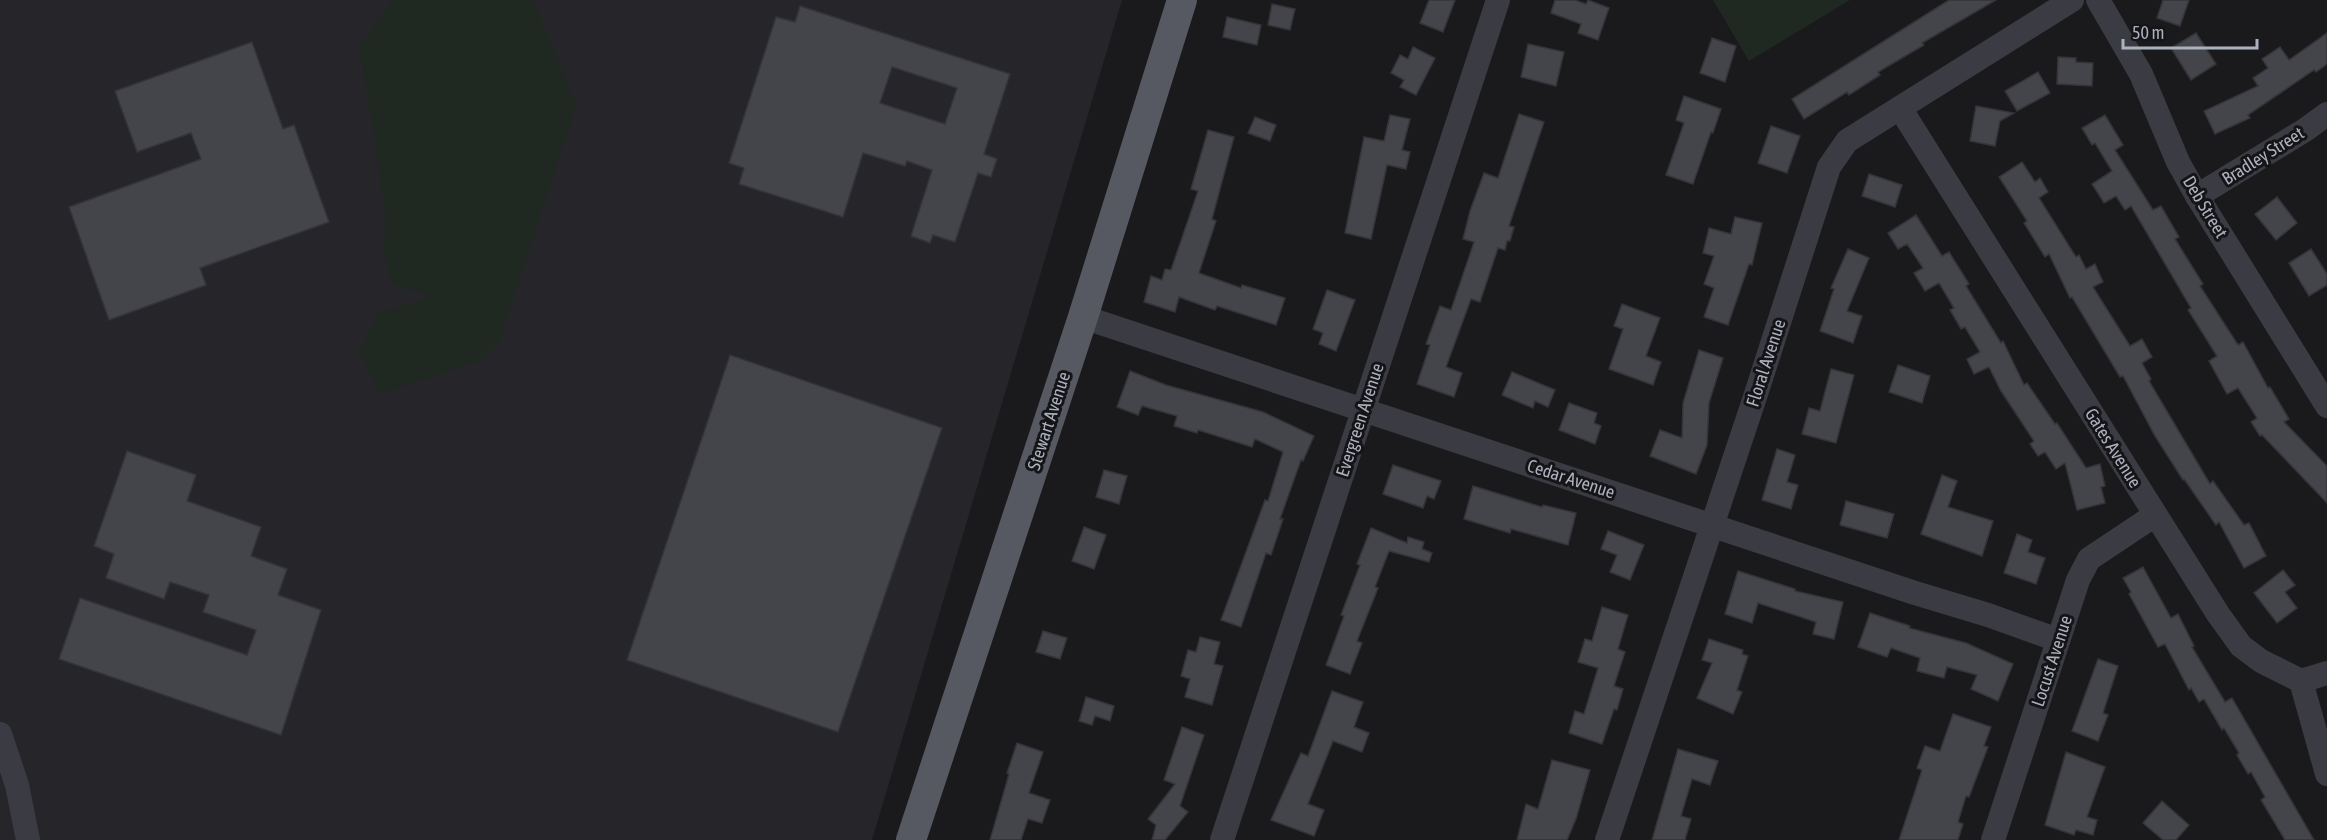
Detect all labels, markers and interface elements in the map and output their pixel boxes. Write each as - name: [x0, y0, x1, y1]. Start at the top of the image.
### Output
- scale bar: [2123, 12, 2256, 50]
- text: 50 m: [2132, 22, 2164, 43]
- street label: Bradley Street: [2218, 122, 2307, 189]
- street label: Deb Street: [2179, 172, 2232, 242]
- street label: Floral Avenue: [1742, 316, 1790, 409]
- street label: Evergreen Avenue: [1331, 360, 1388, 479]
- street label: Stewart Avenue: [1023, 369, 1074, 473]
- street label: Gates Avenue: [2081, 404, 2146, 491]
- street label: Cedar Avenue: [1525, 455, 1618, 503]
- street label: Locust Avenue: [2027, 613, 2076, 709]

